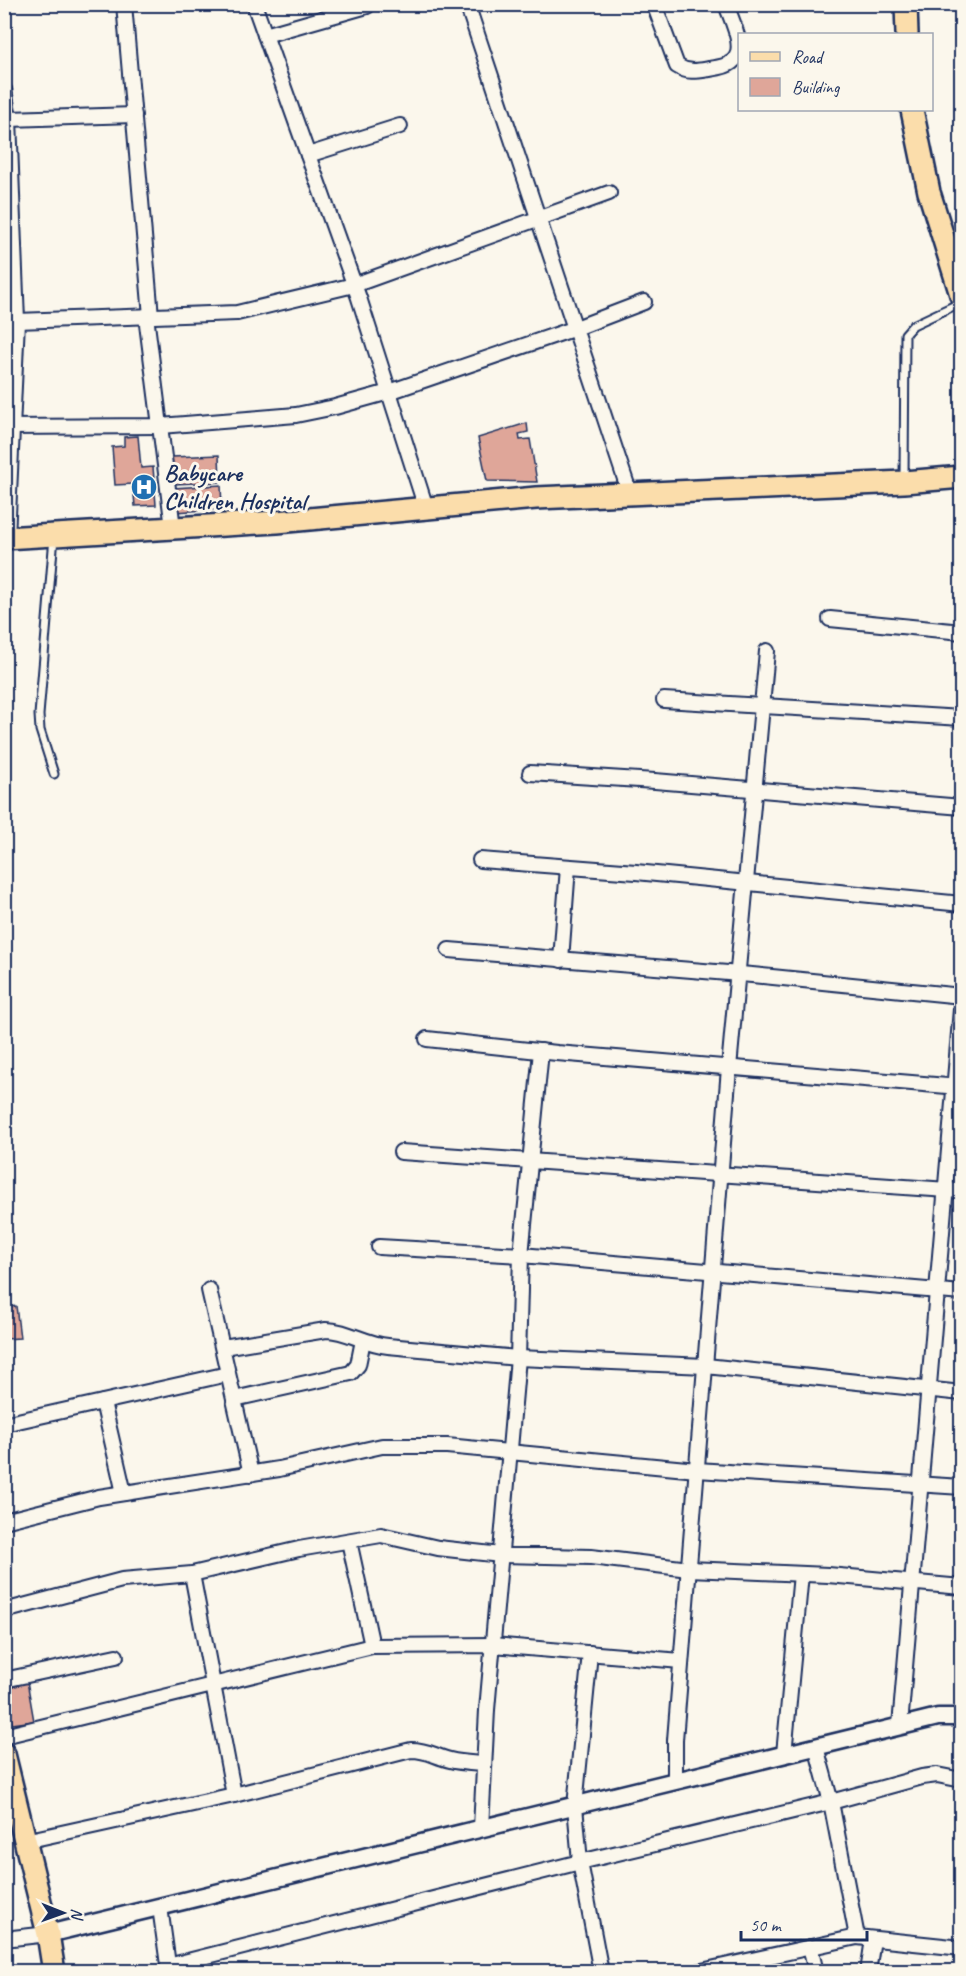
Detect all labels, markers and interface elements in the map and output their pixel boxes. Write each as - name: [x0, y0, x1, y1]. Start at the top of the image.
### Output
- legend: [738, 33, 933, 111]
- text: Road: [792, 46, 825, 68]
- text: Building: [792, 76, 841, 98]
- place label: Babycare Children Hospital: [164, 458, 310, 516]
- hospital icon: Babycare Children Hospital: [129, 472, 159, 502]
- north arrow: [33, 1883, 93, 1943]
- scale bar: [741, 1904, 867, 1942]
- text: N: [67, 1908, 87, 1921]
- text: 50 m: [750, 1914, 783, 1936]

